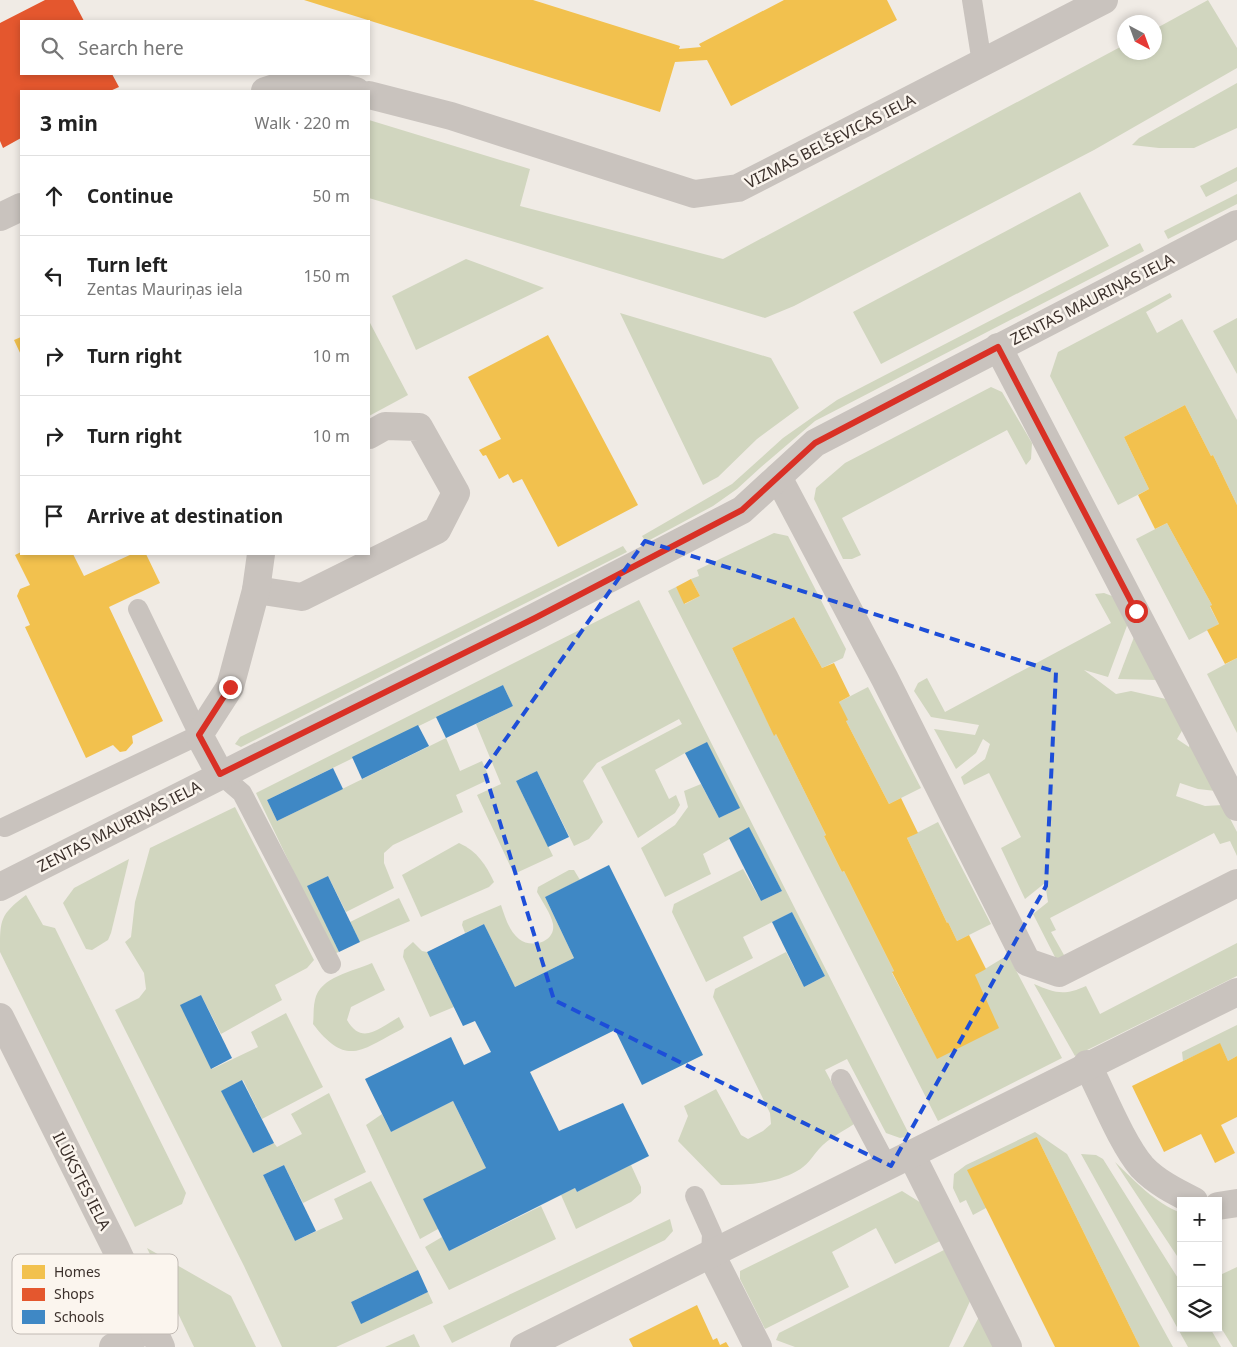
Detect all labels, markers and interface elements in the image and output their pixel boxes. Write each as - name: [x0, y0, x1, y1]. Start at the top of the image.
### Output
- north arrow: [1117, 15, 1162, 60]
- search box: [20, 20, 370, 75]
- icon: search: [38, 34, 66, 62]
- text: Search here: [78, 35, 184, 61]
- street label: VIZMAS BELŠEVICAS IELA: [741, 88, 920, 194]
- text: 3 min: [40, 109, 98, 137]
- text: Walk · 220 m: [255, 112, 350, 134]
- icon: ahead: [40, 182, 68, 210]
- text: Continue: [87, 183, 173, 209]
- text: 50 m: [313, 185, 350, 207]
- street label: ZENTAS MAURIŅAS IELA: [1006, 248, 1178, 350]
- text: Turn left: [87, 252, 168, 278]
- icon: left: [40, 262, 68, 290]
- text: 150 m: [303, 265, 350, 287]
- text: Zentas Mauriņas iela: [87, 278, 243, 300]
- icon: right: [40, 342, 68, 370]
- text: Turn right: [87, 343, 182, 369]
- text: 10 m: [313, 345, 350, 367]
- icon: right: [40, 422, 68, 450]
- text: Turn right: [87, 423, 182, 449]
- text: 10 m: [313, 425, 350, 447]
- icon: arrive: [40, 502, 68, 530]
- text: Arrive at destination: [87, 503, 283, 529]
- route start: [1125, 600, 1148, 623]
- route end: [219, 676, 242, 699]
- street label: ZENTAS MAURIŅAS IELA: [33, 775, 205, 877]
- street label: ILŪKSTES IELA: [48, 1128, 117, 1235]
- map controls: [1177, 1197, 1222, 1332]
- button: +: [1177, 1197, 1222, 1242]
- button: −: [1177, 1242, 1222, 1287]
- legend: [12, 1254, 178, 1334]
- text: Homes: [54, 1262, 101, 1281]
- text: Shops: [54, 1284, 94, 1303]
- button: layers: [1177, 1287, 1222, 1332]
- text: Schools: [54, 1307, 105, 1326]

